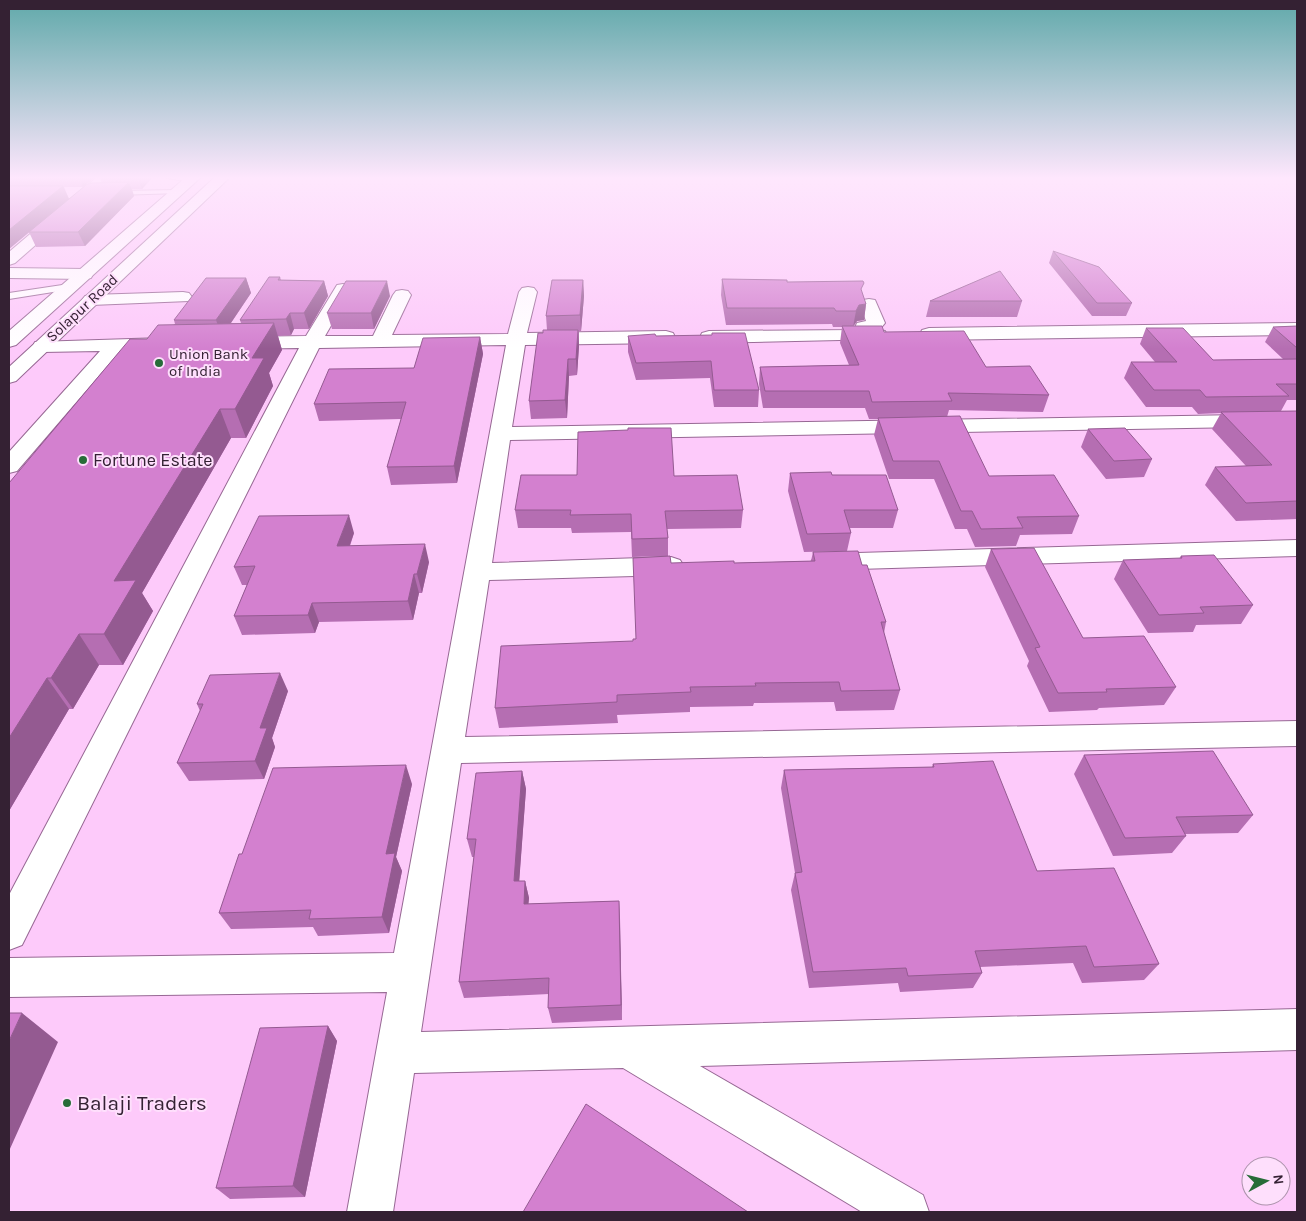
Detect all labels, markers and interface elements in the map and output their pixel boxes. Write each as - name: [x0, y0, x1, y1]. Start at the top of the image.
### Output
- street label: Solapur Road: [43, 270, 121, 346]
- place label: Union Bank of India: [169, 345, 248, 380]
- marker: Union Bank of India: [153, 357, 165, 369]
- place label: Fortune Estate: [93, 449, 213, 471]
- marker: Fortune Estate: [77, 454, 89, 466]
- place label: Balaji Traders: [77, 1091, 207, 1115]
- marker: Balaji Traders: [61, 1097, 73, 1109]
- north arrow: [1241, 1156, 1291, 1206]
- text: N: [1269, 1173, 1287, 1185]

